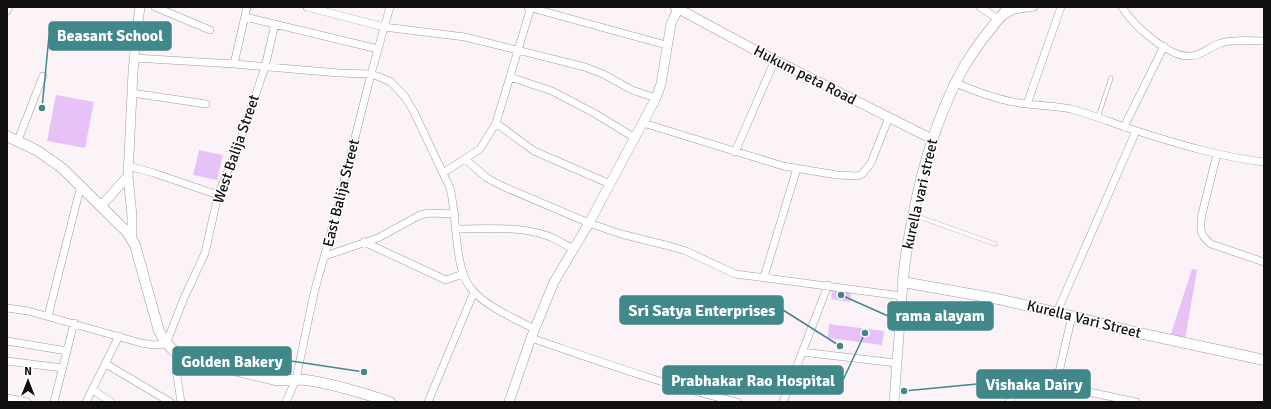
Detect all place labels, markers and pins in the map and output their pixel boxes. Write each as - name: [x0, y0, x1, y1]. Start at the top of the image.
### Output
- callout: Beasant School: [49, 22, 171, 50]
- callout: Sri Satya Enterprises: [620, 296, 783, 324]
- callout: rama alayam: [888, 302, 993, 330]
- callout: Golden Bakery: [173, 347, 291, 375]
- callout: Prabhakar Rao Hospital: [663, 366, 843, 394]
- callout: Vishaka Dairy: [977, 370, 1090, 398]

